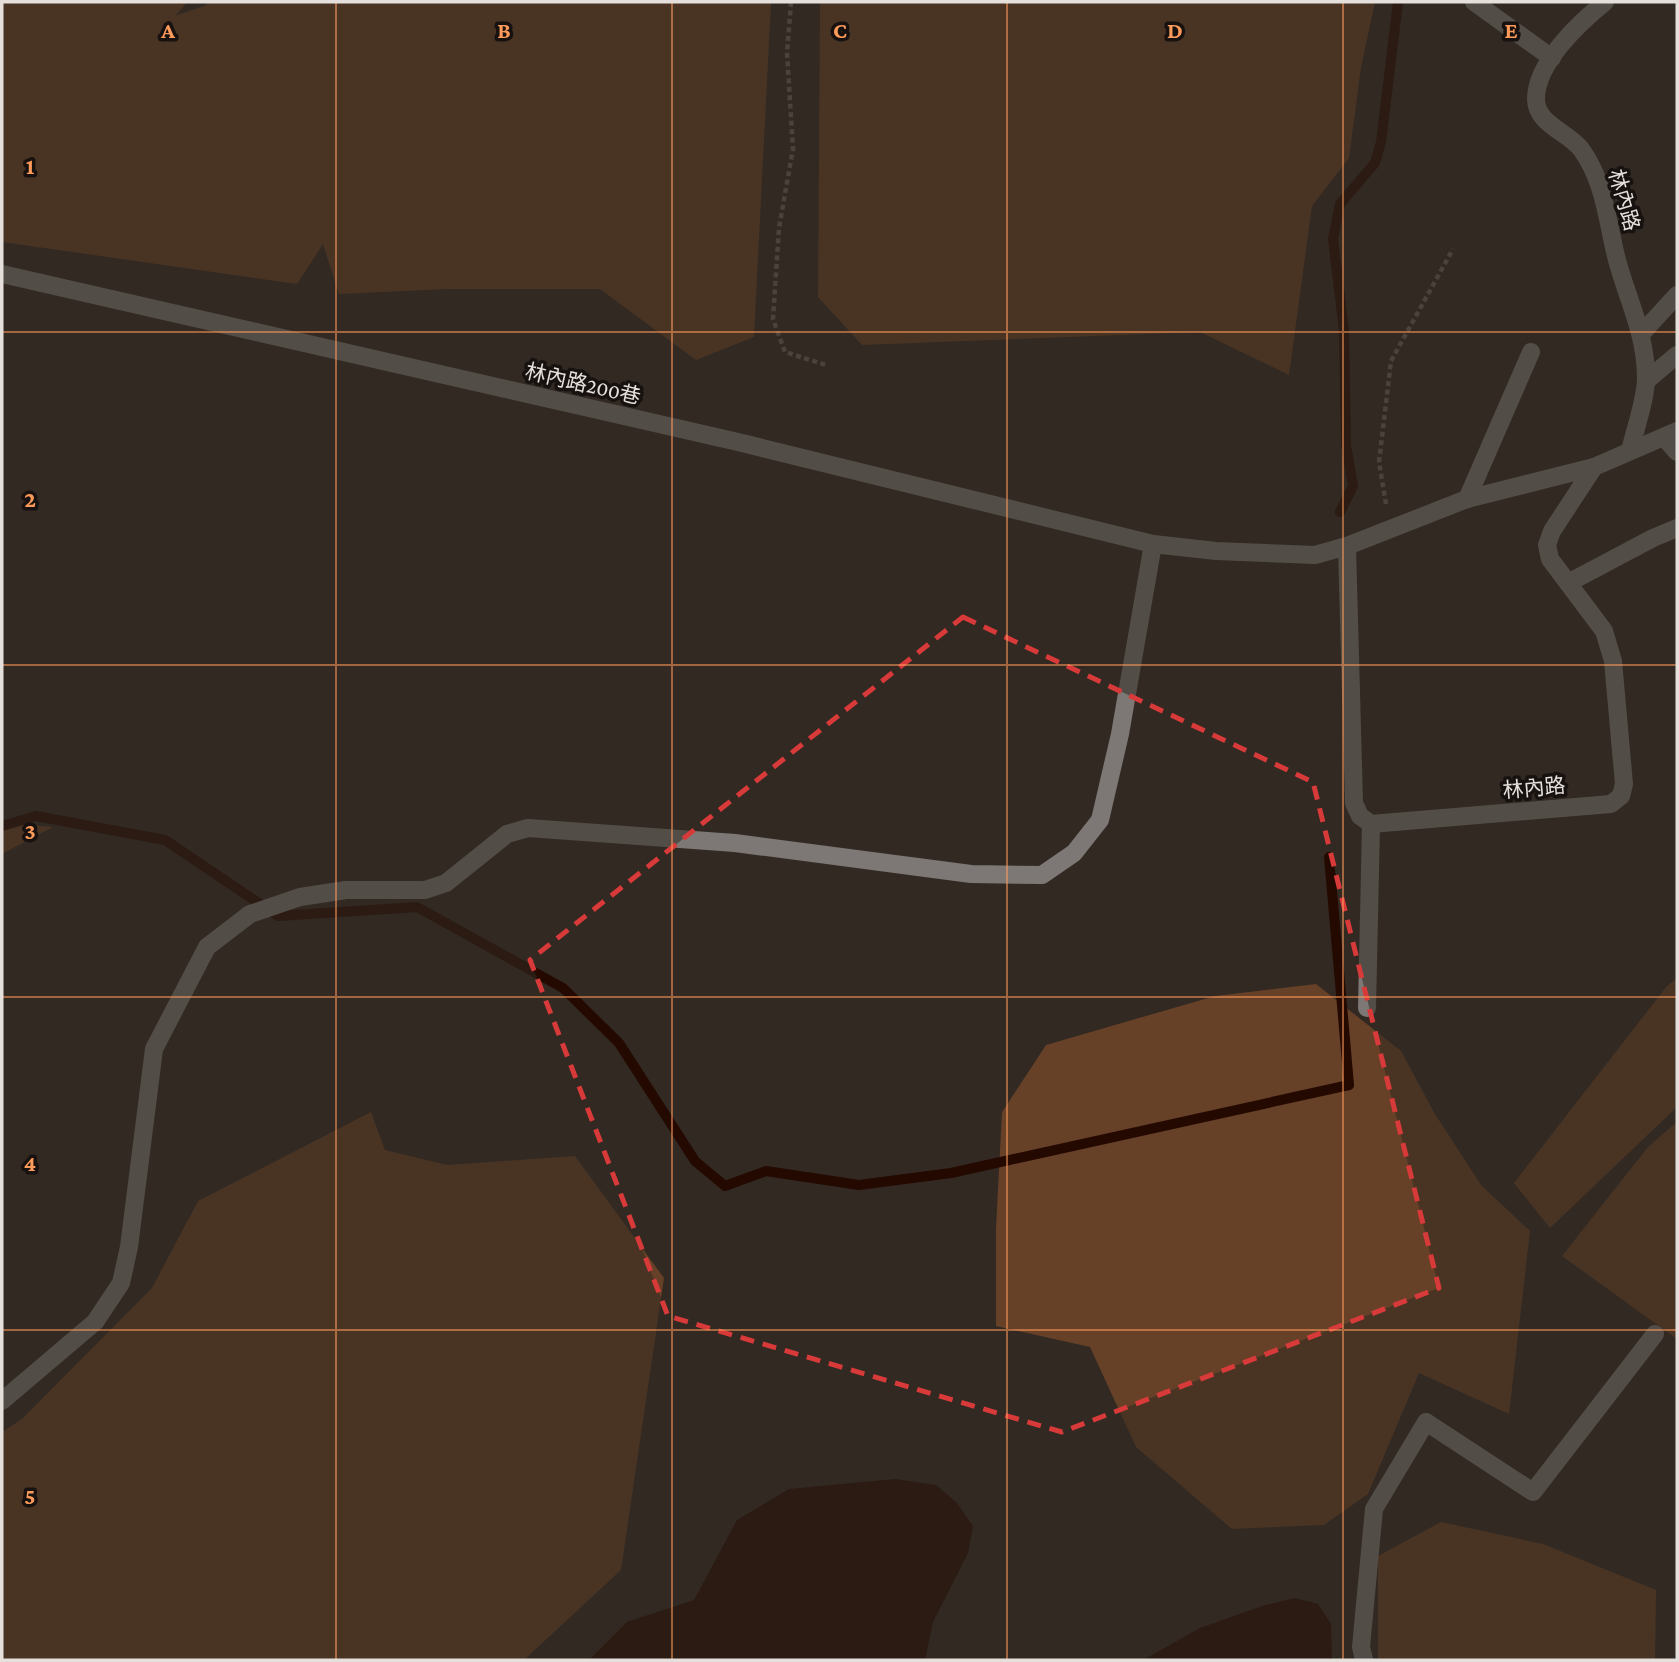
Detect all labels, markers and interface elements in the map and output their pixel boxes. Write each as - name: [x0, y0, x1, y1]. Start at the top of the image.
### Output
- text: A: [160, 17, 175, 43]
- text: B: [497, 17, 511, 43]
- text: C: [833, 17, 847, 43]
- text: D: [1167, 17, 1183, 43]
- text: E: [1504, 17, 1518, 43]
- text: 1: [26, 153, 35, 179]
- street label: 林內路: [1604, 166, 1644, 234]
- street label: 林內路200巷: [523, 359, 643, 409]
- text: 2: [24, 486, 36, 512]
- street label: 林內路: [1502, 773, 1566, 803]
- text: 3: [24, 818, 36, 844]
- text: 4: [24, 1150, 36, 1176]
- text: 5: [24, 1483, 36, 1509]

